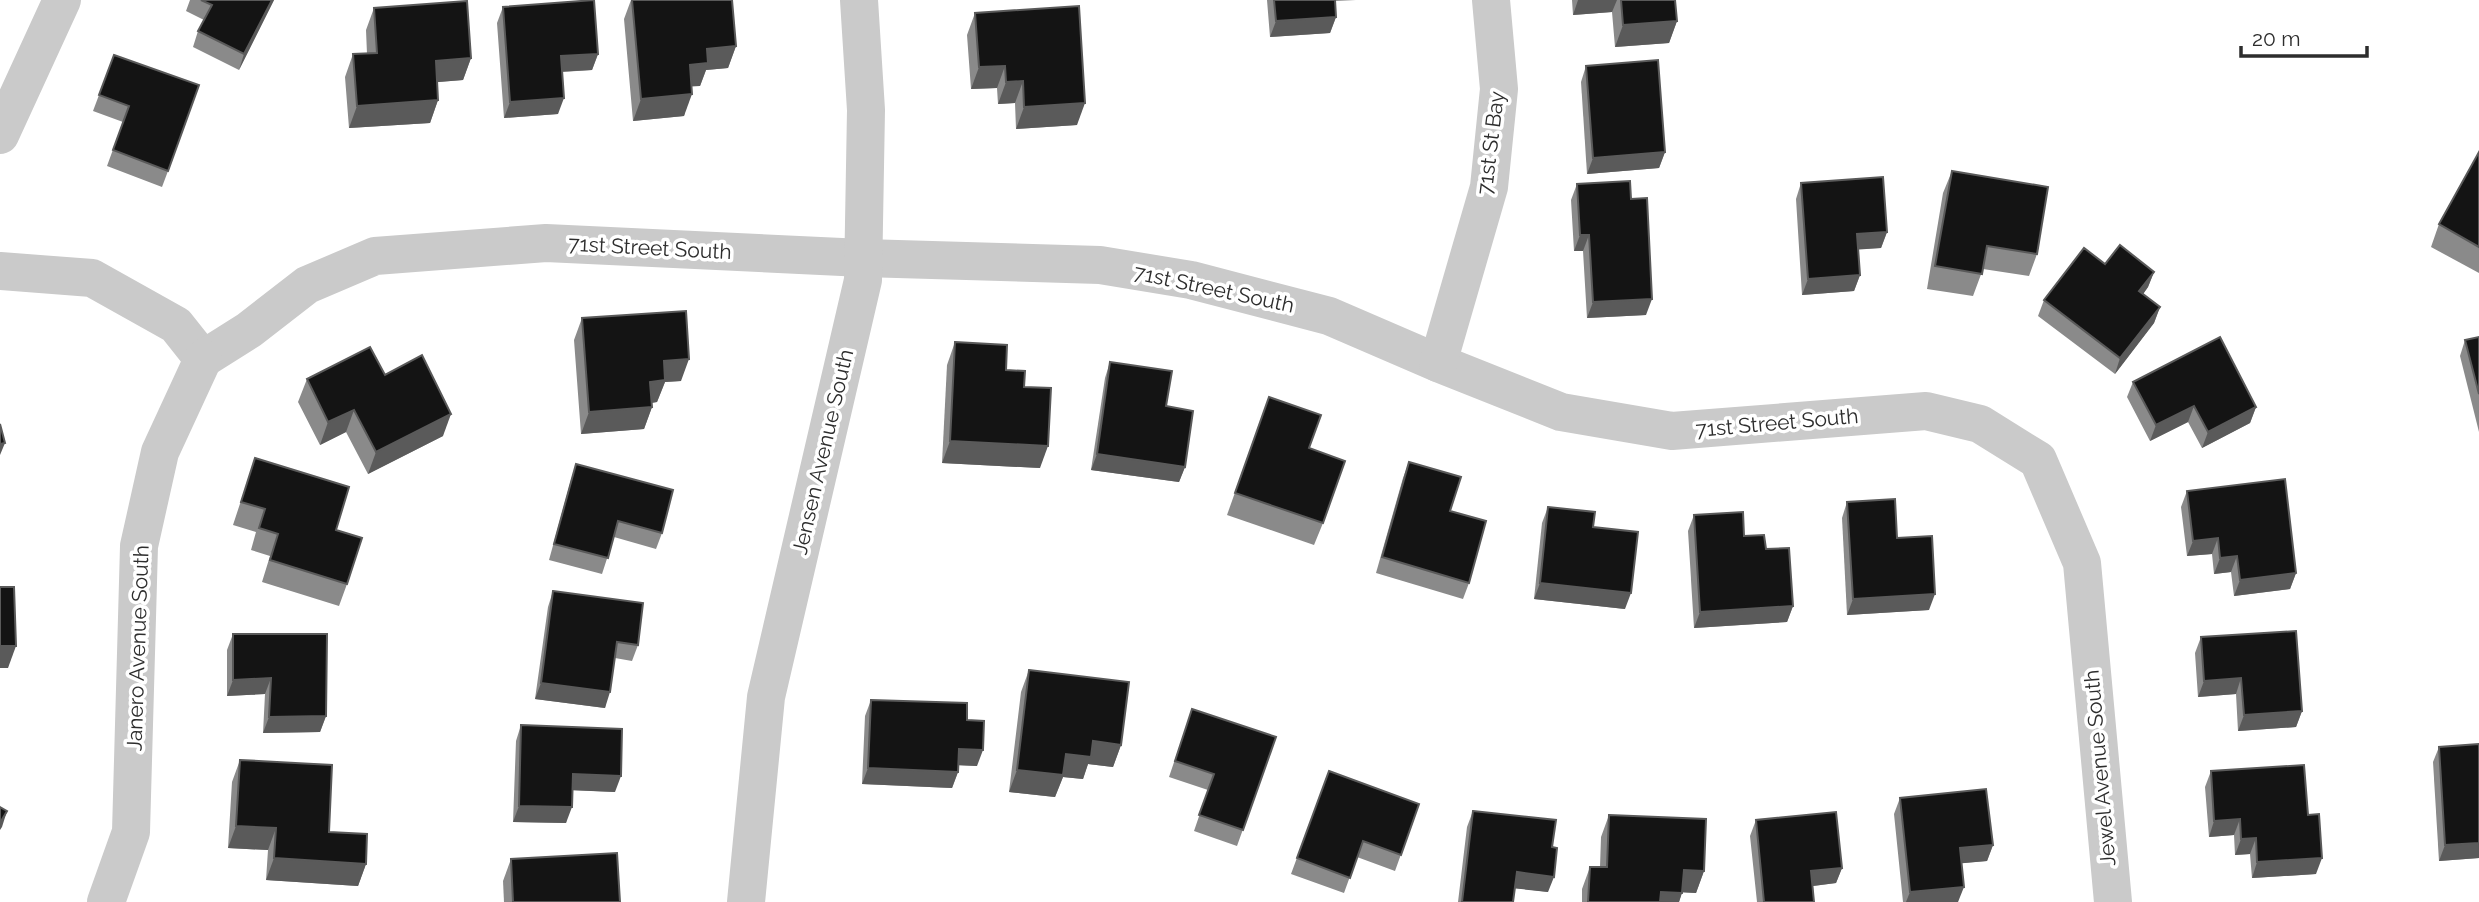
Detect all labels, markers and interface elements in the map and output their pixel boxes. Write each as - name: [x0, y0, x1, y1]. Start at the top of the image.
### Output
- scale bar: [2241, 14, 2367, 58]
- text: 20 m: [2252, 26, 2300, 51]
- street label: 71st St Bay: [1472, 90, 1509, 196]
- street label: 71st Street South: [568, 231, 732, 264]
- street label: 71st Street South: [1132, 259, 1297, 318]
- street label: Jensen Avenue South: [787, 347, 858, 557]
- street label: 71st Street South: [1695, 403, 1859, 442]
- street label: Janero Avenue South: [121, 544, 154, 751]
- street label: Jewel Avenue South: [2078, 669, 2121, 867]

